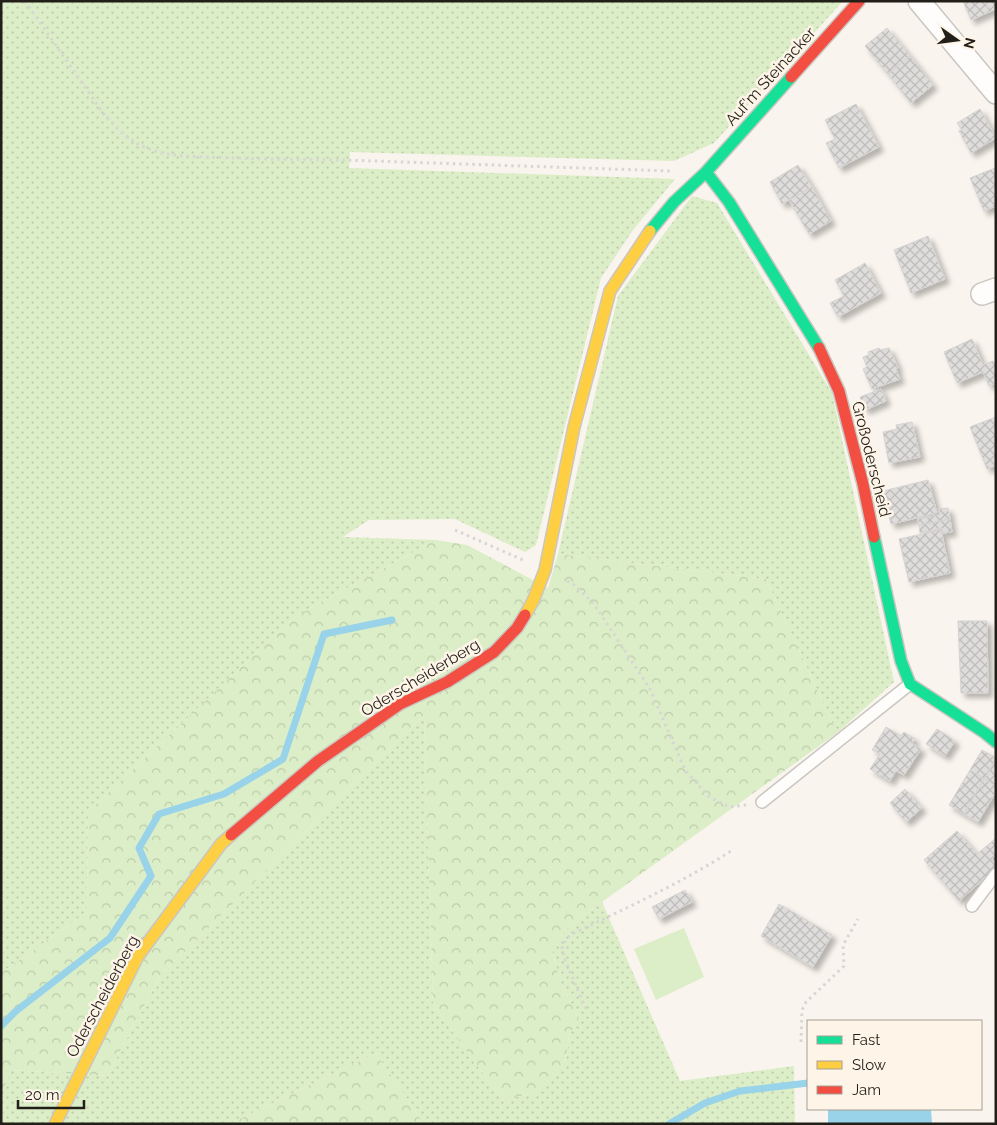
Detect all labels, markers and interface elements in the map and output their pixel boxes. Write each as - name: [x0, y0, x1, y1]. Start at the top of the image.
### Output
- north arrow: [932, 15, 982, 65]
- street label: Auf'm Steinacker: [721, 23, 820, 129]
- text: N: [961, 36, 979, 50]
- street label: Großoderscheid: [848, 399, 895, 519]
- street label: Oderscheiderberg: [357, 634, 483, 720]
- street label: Oderscheiderberg: [62, 932, 143, 1060]
- legend: [807, 1020, 982, 1110]
- text: Fast: [852, 1031, 880, 1049]
- text: Slow: [852, 1056, 886, 1074]
- scale bar: [18, 1078, 84, 1110]
- text: Jam: [852, 1081, 881, 1099]
- text: 20 m: [25, 1086, 60, 1104]

